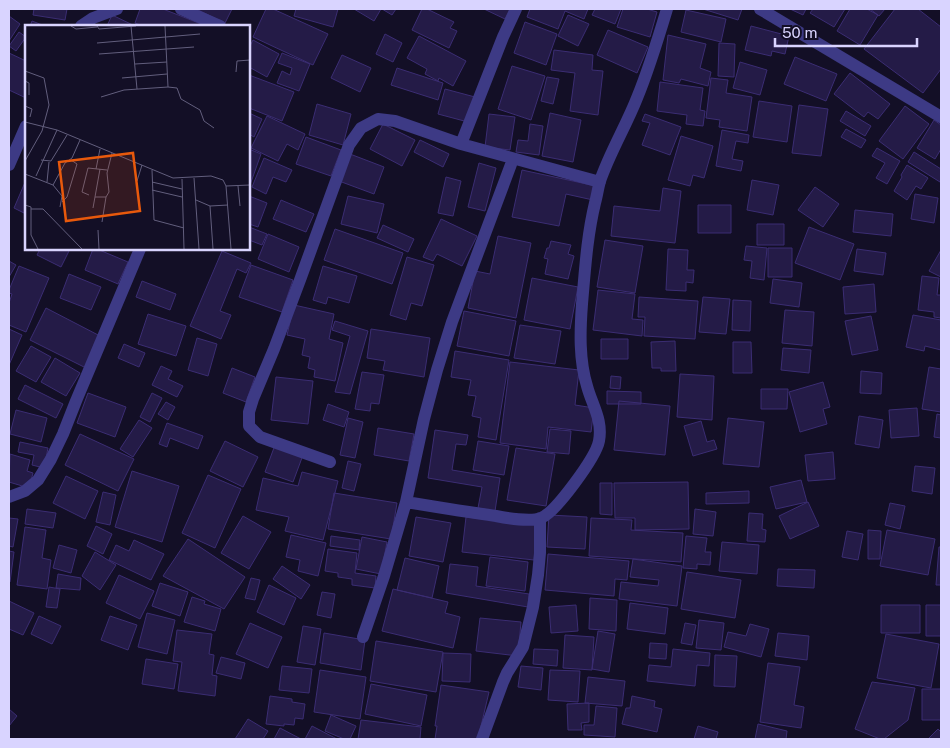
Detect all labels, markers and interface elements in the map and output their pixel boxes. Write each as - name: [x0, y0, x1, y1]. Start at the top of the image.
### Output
- scale bar: [775, 15, 918, 47]
- text: 50 m: [782, 24, 817, 41]
- inset map: [25, 25, 250, 250]

